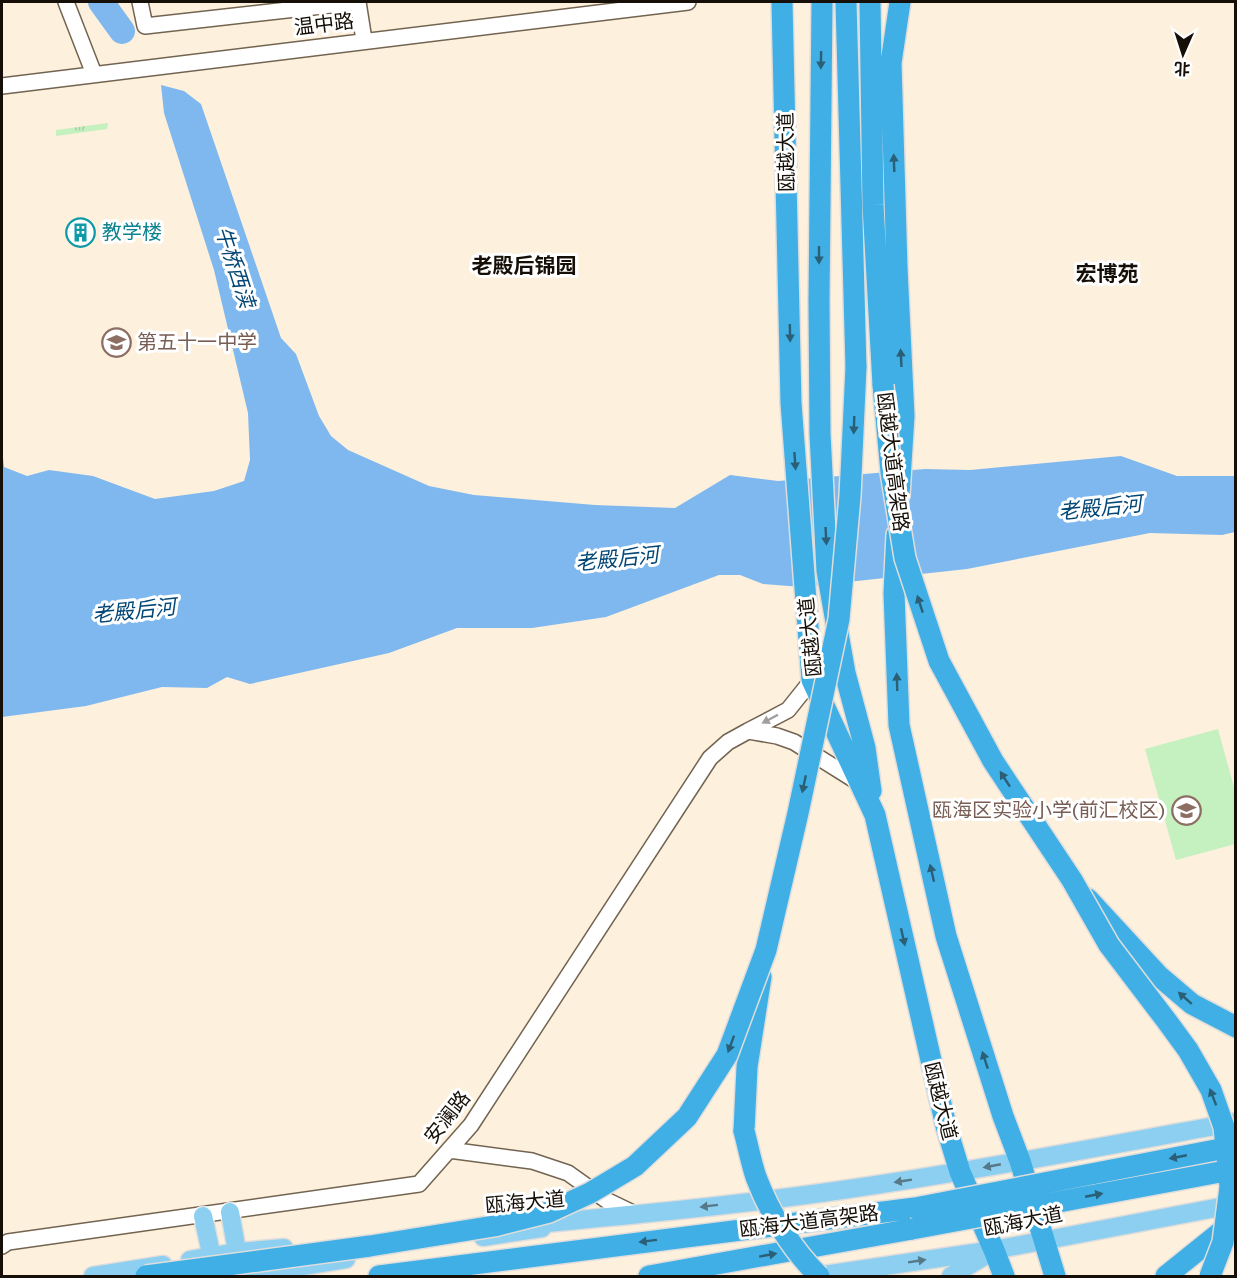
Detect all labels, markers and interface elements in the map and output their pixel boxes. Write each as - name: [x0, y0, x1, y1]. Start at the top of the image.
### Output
- street label: 温中路: [293, 8, 355, 40]
- north arrow: [1153, 24, 1213, 84]
- one-way arrow: [816, 50, 826, 69]
- text: 北: [1174, 59, 1191, 78]
- street label: 瓯越大道: [773, 112, 799, 192]
- one-way arrow: [889, 154, 898, 173]
- building icon: 教学楼: [65, 216, 97, 248]
- place label: 教学楼: [102, 220, 162, 244]
- water label: 牛桥西渎: [211, 223, 260, 313]
- one-way arrow: [814, 245, 824, 264]
- district label: 老殿后锦园: [472, 254, 577, 278]
- district label: 宏博苑: [1076, 262, 1139, 286]
- one-way arrow: [785, 323, 795, 342]
- school or university icon: 第五十一中学: [100, 326, 132, 358]
- place label: 第五十一中学: [137, 330, 257, 354]
- one-way arrow: [896, 349, 905, 368]
- street label: 瓯越大道高架路: [873, 391, 913, 533]
- one-way arrow: [850, 416, 859, 435]
- one-way arrow: [791, 452, 800, 471]
- water label: 老殿后河: [1057, 491, 1147, 524]
- one-way arrow: [821, 526, 830, 545]
- water label: 老殿后河: [574, 542, 664, 575]
- water label: 老殿后河: [91, 594, 181, 627]
- one-way arrow: [915, 595, 925, 613]
- street label: 瓯越大道: [794, 596, 826, 678]
- one-way arrow: [893, 672, 902, 691]
- one-way arrow: [761, 714, 779, 724]
- one-way arrow: [999, 771, 1010, 787]
- one-way arrow: [799, 774, 808, 793]
- school or university icon: 瓯海区实验小学(前汇校区): [1170, 794, 1202, 826]
- place label: 瓯海区实验小学(前汇校区): [932, 798, 1165, 822]
- one-way arrow: [927, 863, 936, 882]
- one-way arrow: [899, 928, 909, 947]
- one-way arrow: [1178, 992, 1193, 1005]
- one-way arrow: [726, 1035, 735, 1053]
- one-way arrow: [980, 1051, 990, 1069]
- street label: 瓯越大道: [920, 1059, 962, 1143]
- street label: 安澜路: [419, 1086, 475, 1148]
- one-way arrow: [1208, 1088, 1218, 1106]
- one-way arrow: [1168, 1153, 1187, 1162]
- one-way arrow: [982, 1162, 1001, 1171]
- one-way arrow: [893, 1176, 912, 1185]
- street label: 瓯海大道: [484, 1187, 566, 1217]
- one-way arrow: [1084, 1190, 1103, 1199]
- one-way arrow: [700, 1201, 719, 1210]
- street label: 瓯海大道高架路: [738, 1201, 880, 1241]
- street label: 瓯海大道: [981, 1202, 1065, 1240]
- one-way arrow: [639, 1236, 658, 1246]
- one-way arrow: [759, 1250, 778, 1259]
- one-way arrow: [907, 1257, 926, 1266]

